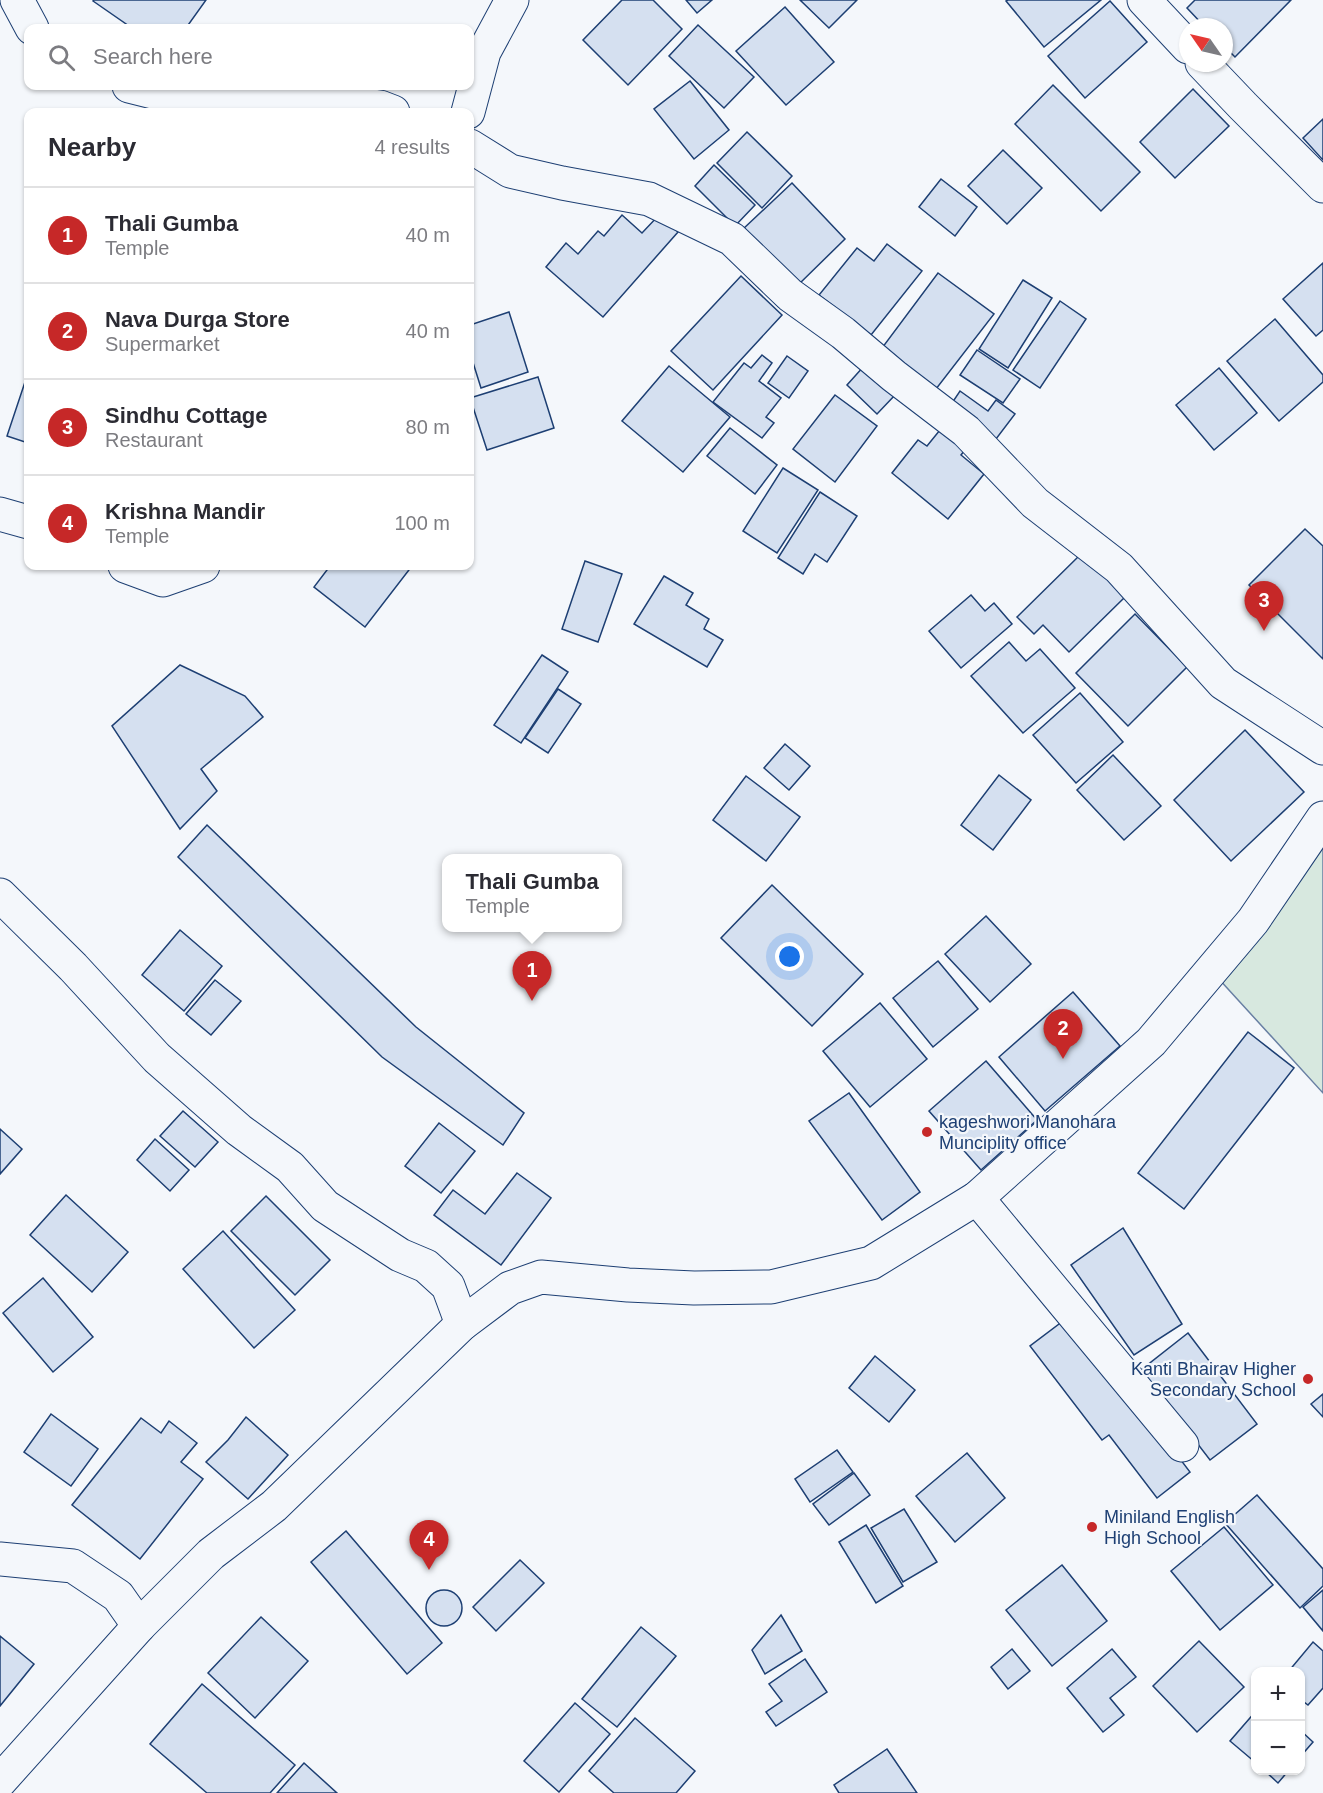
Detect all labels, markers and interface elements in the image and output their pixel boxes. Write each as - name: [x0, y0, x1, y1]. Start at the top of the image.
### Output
- north arrow: [1179, 18, 1233, 72]
- search box: [24, 24, 474, 90]
- icon: search: [45, 41, 78, 74]
- text: Search here: [93, 44, 213, 69]
- text: Nearby: [48, 132, 136, 162]
- text: 4 results: [374, 136, 450, 158]
- text: Thali Gumba: [105, 211, 238, 236]
- text: 1: [62, 224, 73, 246]
- text: 40 m: [406, 224, 450, 246]
- text: Temple: [105, 237, 169, 259]
- text: Nava Durga Store: [105, 307, 290, 332]
- text: 2: [62, 320, 73, 342]
- text: 40 m: [406, 320, 450, 342]
- text: Supermarket: [105, 333, 220, 355]
- text: Sindhu Cottage: [105, 403, 268, 428]
- text: 3: [62, 416, 73, 438]
- text: 80 m: [406, 416, 450, 438]
- text: Restaurant: [105, 429, 203, 451]
- text: Krishna Mandir: [105, 499, 265, 524]
- text: 4: [62, 512, 73, 534]
- text: 100 m: [394, 512, 450, 534]
- text: Temple: [105, 525, 169, 547]
- pin: 3: [1244, 582, 1284, 631]
- popup: [442, 854, 622, 932]
- text: Thali Gumba: [465, 869, 599, 894]
- text: Temple: [465, 895, 530, 917]
- your location: [775, 942, 804, 971]
- pin: 1: [512, 952, 552, 1001]
- pin: 2: [1044, 1010, 1082, 1059]
- place label: kageshwori Manohara Munciplity office: [939, 1112, 1117, 1153]
- marker: kageshwori Manohara Munciplity office: [920, 1125, 934, 1139]
- place label: Kanti Bhairav Higher Secondary School: [1131, 1359, 1296, 1400]
- marker: Kanti Bhairav Higher Secondary School: [1301, 1372, 1315, 1386]
- place label: Miniland English High School: [1104, 1507, 1235, 1548]
- pin: 4: [410, 1520, 448, 1570]
- marker: Miniland English High School: [1085, 1520, 1099, 1534]
- map controls: [1251, 1667, 1305, 1775]
- button: +: [1251, 1667, 1305, 1721]
- button: −: [1251, 1721, 1305, 1775]

